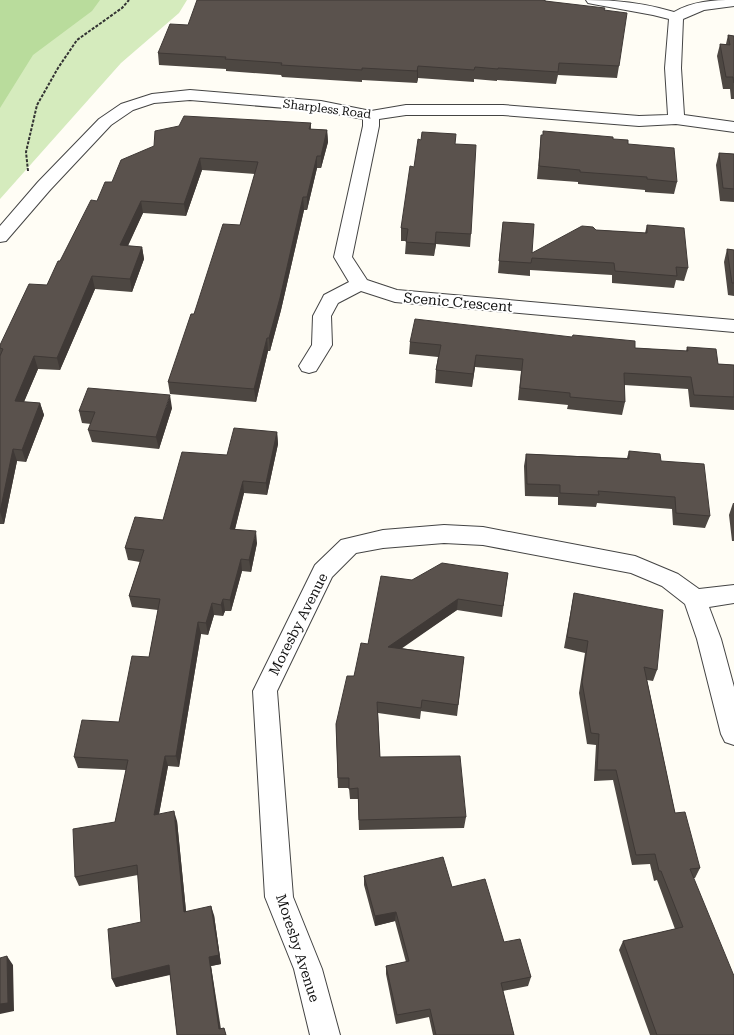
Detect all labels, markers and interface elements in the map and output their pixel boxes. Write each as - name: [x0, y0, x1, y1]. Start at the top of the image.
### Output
- street label: Sharpless Road: [282, 97, 372, 121]
- street label: Scenic Crescent: [403, 289, 513, 315]
- street label: Moresby Avenue: [265, 570, 331, 678]
- street label: Moresby Avenue: [273, 892, 323, 1004]

